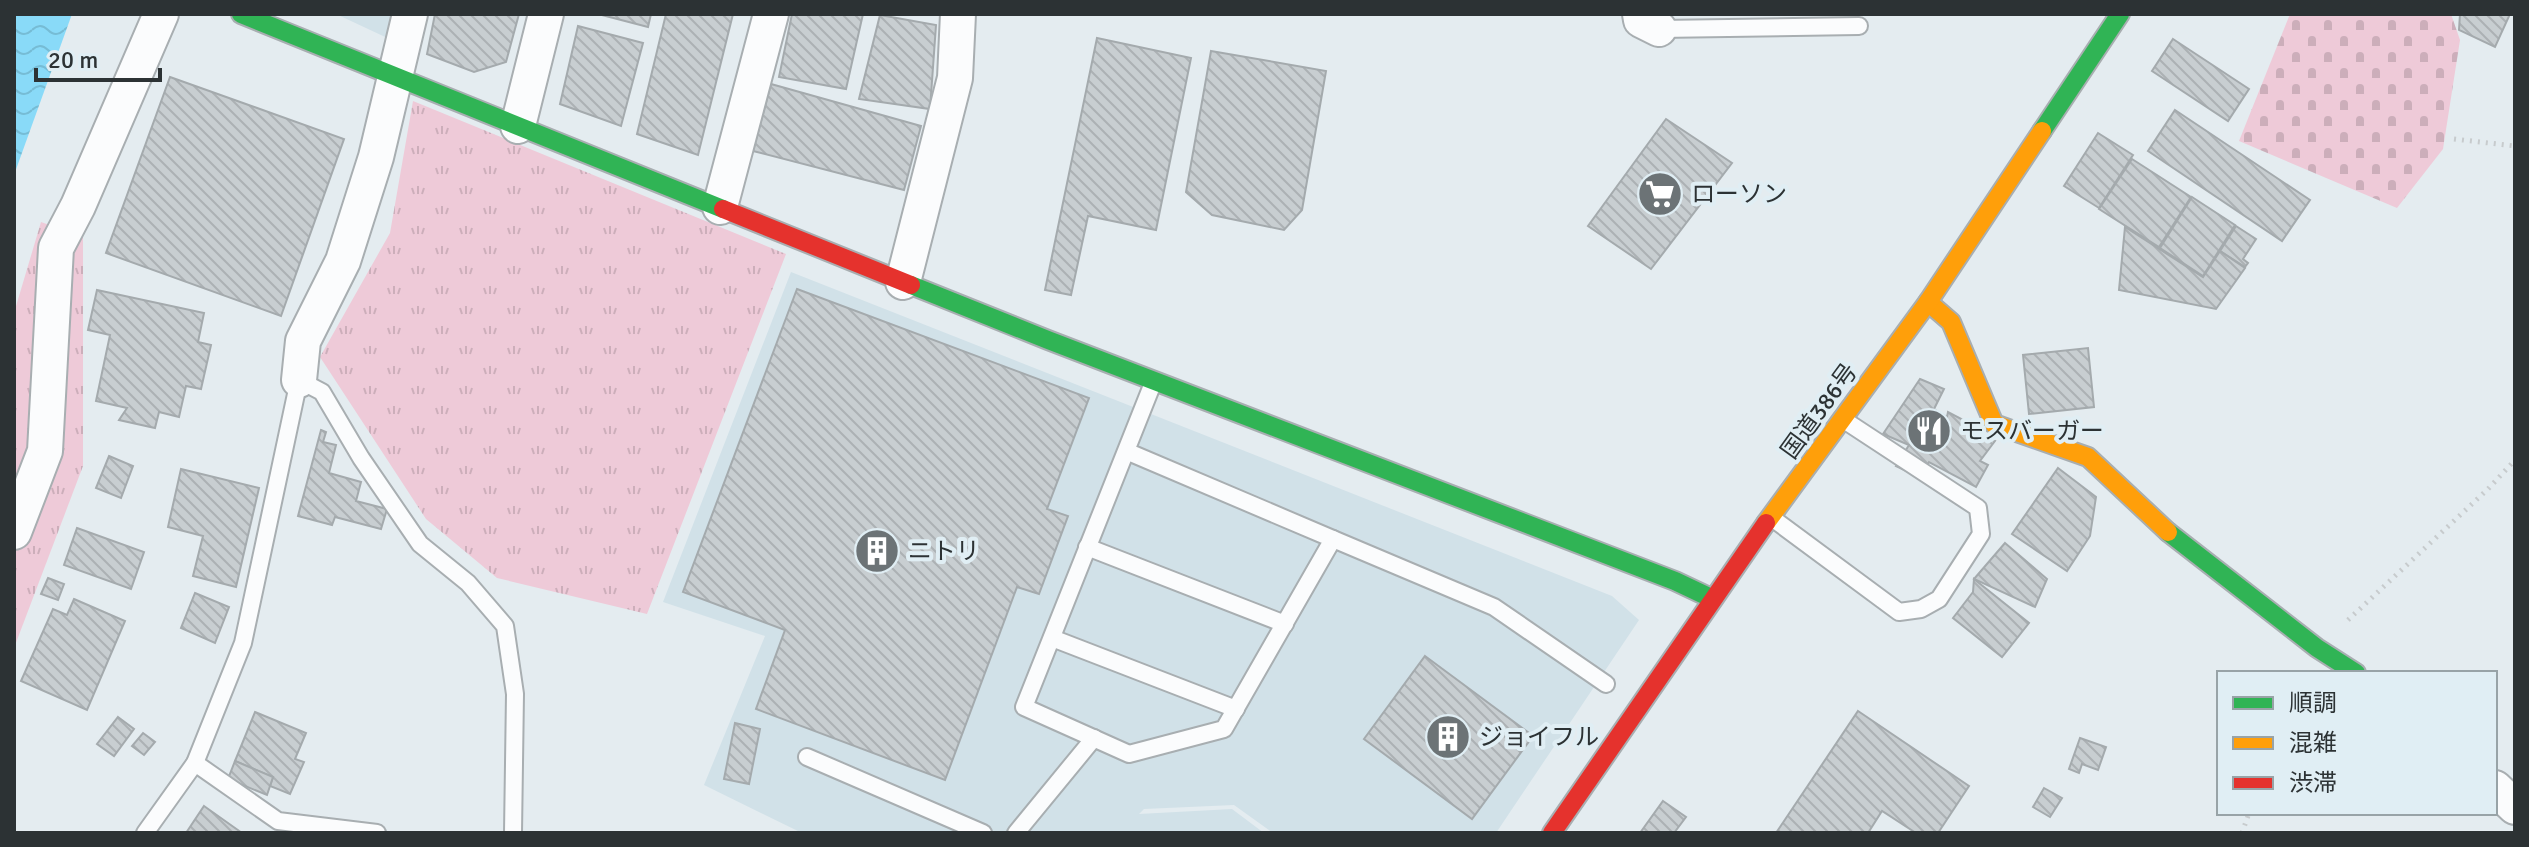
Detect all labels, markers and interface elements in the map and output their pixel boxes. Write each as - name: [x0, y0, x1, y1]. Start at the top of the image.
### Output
- scale bar: [36, 32, 160, 82]
- text: 20 m: [48, 45, 98, 75]
- supermarket icon: ローソン: [1636, 170, 1684, 218]
- place label: ローソン: [1691, 179, 1787, 209]
- street label: 国道386号: [1774, 357, 1864, 465]
- restaurant icon: モスバーガー: [1905, 407, 1953, 455]
- place label: モスバーガー: [1960, 416, 2104, 446]
- building icon: ニトリ: [853, 527, 901, 575]
- place label: ニトリ: [908, 536, 980, 566]
- legend: [2217, 671, 2497, 815]
- text: 順調: [2289, 688, 2337, 718]
- building icon: ジョイフル: [1424, 713, 1472, 761]
- place label: ジョイフル: [1479, 722, 1599, 752]
- text: 混雑: [2289, 728, 2337, 758]
- text: 渋滞: [2289, 768, 2337, 798]

